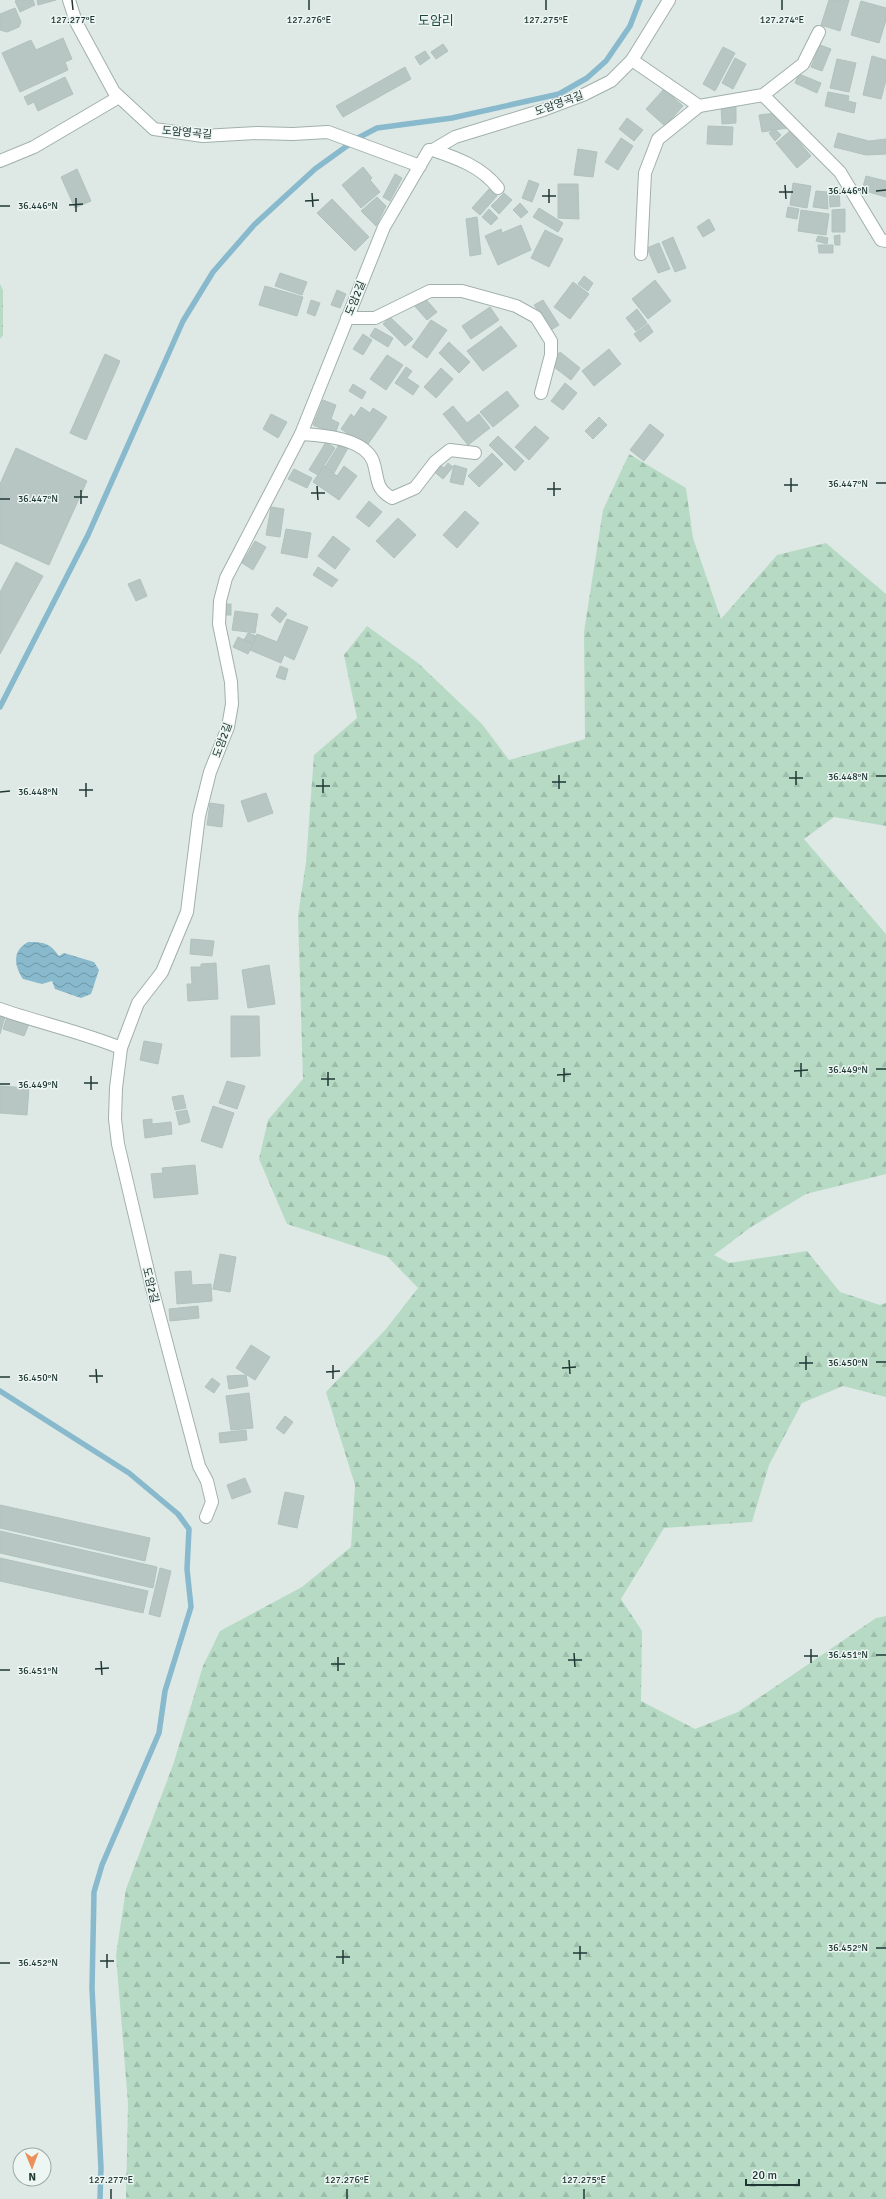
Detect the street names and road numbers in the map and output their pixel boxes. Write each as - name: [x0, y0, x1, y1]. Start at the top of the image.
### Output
- street label: 도암영곡길: [533, 89, 585, 118]
- street label: 도암영곡길: [161, 124, 213, 141]
- street label: 도암2길: [343, 279, 368, 317]
- street label: 도암2길: [210, 721, 235, 759]
- street label: 도암2길: [140, 1266, 161, 1304]

